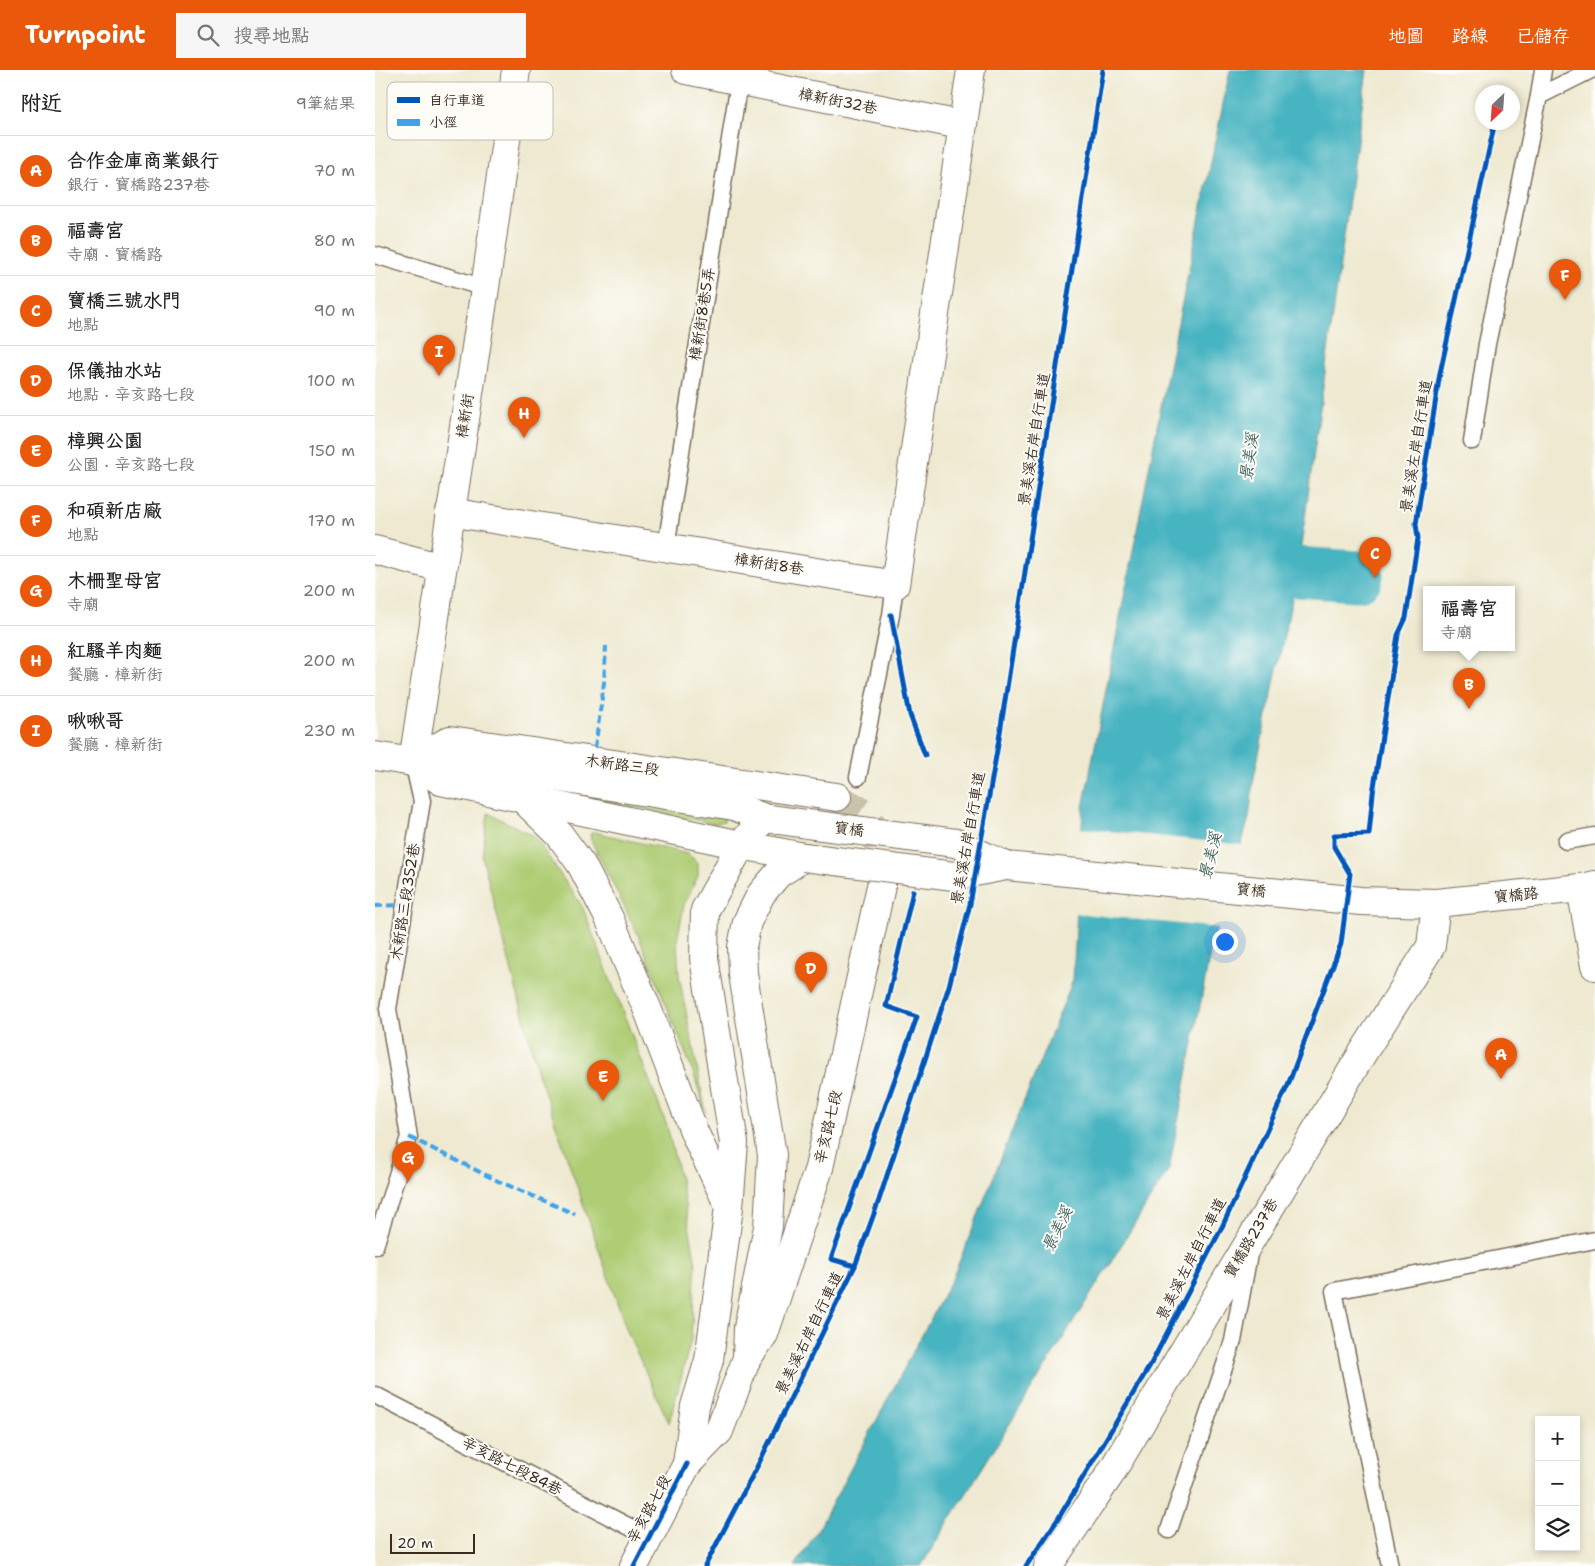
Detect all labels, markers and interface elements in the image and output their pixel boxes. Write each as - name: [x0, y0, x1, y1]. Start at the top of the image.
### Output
- search box: [176, 13, 526, 58]
- text: Turnpoint: [25, 19, 146, 51]
- icon: search: [194, 21, 222, 49]
- text: 搜尋地點: [234, 23, 310, 48]
- text: 地圖: [1388, 24, 1424, 48]
- text: 路線: [1452, 24, 1488, 48]
- text: 已儲存: [1516, 24, 1570, 48]
- legend: [387, 82, 553, 140]
- street label: 樟新街32巷: [797, 84, 879, 118]
- north arrow: [1475, 85, 1520, 130]
- text: 附近: [20, 89, 62, 117]
- text: 自行車道: [429, 91, 485, 109]
- text: 9筆結果: [296, 93, 355, 114]
- text: 小徑: [429, 113, 457, 131]
- text: 合作金庫商業銀行: [67, 148, 219, 173]
- text: A: [30, 160, 42, 181]
- text: 70 m: [314, 160, 355, 181]
- text: 銀行 · 寶橋路237巷: [67, 174, 210, 195]
- text: 福壽宮: [67, 218, 124, 243]
- text: B: [31, 230, 41, 251]
- text: 80 m: [314, 230, 355, 251]
- text: 寺廟 · 寶橋路: [67, 244, 162, 265]
- pin: F: [1549, 259, 1581, 300]
- street label: 樟新街8巷5弄: [685, 266, 719, 362]
- text: 寶橋三號水門: [67, 288, 181, 313]
- text: C: [31, 300, 41, 321]
- text: 90 m: [314, 300, 355, 321]
- text: 地點: [67, 314, 99, 335]
- pin: I: [423, 335, 455, 376]
- text: 保儀抽水站: [67, 358, 162, 383]
- text: D: [30, 370, 42, 391]
- text: 100 m: [307, 370, 355, 391]
- street label: 景美溪右岸自行車道: [1014, 371, 1054, 507]
- street label: 景美溪左岸自行車道: [1396, 378, 1436, 514]
- text: 地點 · 辛亥路七段: [67, 384, 194, 405]
- street label: 樟新街: [452, 392, 478, 440]
- pin: H: [508, 397, 540, 438]
- text: 樟興公園: [67, 428, 143, 453]
- water label: 景美溪: [1235, 431, 1263, 482]
- text: E: [31, 440, 41, 461]
- text: 150 m: [308, 440, 355, 461]
- text: 公園 · 辛亥路七段: [67, 454, 194, 475]
- text: 和碩新店廠: [67, 498, 162, 523]
- text: F: [31, 510, 41, 531]
- text: 170 m: [308, 510, 355, 531]
- text: 地點: [67, 524, 99, 545]
- pin: C: [1359, 537, 1391, 578]
- street label: 樟新街8巷: [733, 549, 805, 579]
- text: 木柵聖母宮: [67, 568, 162, 593]
- text: G: [30, 580, 42, 601]
- text: 200 m: [303, 580, 355, 601]
- popup: [1423, 586, 1515, 651]
- text: 寺廟: [67, 594, 99, 615]
- text: 福壽宮: [1440, 596, 1498, 621]
- text: 寺廟: [1440, 622, 1473, 643]
- text: 紅騷羊肉麵: [67, 638, 162, 663]
- text: H: [30, 650, 42, 671]
- text: 200 m: [303, 650, 355, 671]
- text: 餐廳 · 樟新街: [67, 664, 162, 685]
- pin: B: [1453, 668, 1485, 709]
- text: 啾啾哥: [67, 708, 124, 733]
- text: I: [32, 720, 40, 741]
- text: 230 m: [303, 720, 355, 741]
- text: 餐廳 · 樟新街: [67, 734, 162, 755]
- street label: 木新路三段: [583, 750, 661, 780]
- street label: 景美溪右岸自行車道: [946, 770, 990, 906]
- street label: 寶橋: [833, 817, 865, 841]
- water label: 景美溪: [1194, 829, 1226, 882]
- street label: 木新路三段352巷: [386, 842, 424, 962]
- street label: 寶橋: [1235, 878, 1267, 902]
- street label: 寶橋路: [1493, 883, 1539, 907]
- your location: [1212, 929, 1238, 955]
- pin: D: [795, 952, 827, 993]
- pin: A: [1485, 1038, 1517, 1079]
- pin: E: [587, 1060, 619, 1101]
- street label: 辛亥路七段: [810, 1088, 846, 1166]
- pin: G: [392, 1141, 424, 1182]
- street label: 景美溪左岸自行車道: [1151, 1194, 1231, 1324]
- street label: 寶橋路237巷: [1219, 1195, 1283, 1281]
- water label: 景美溪: [1037, 1202, 1077, 1255]
- street label: 景美溪右岸自行車道: [770, 1268, 848, 1398]
- map controls: [1535, 1416, 1580, 1551]
- button: +: [1535, 1416, 1580, 1461]
- street label: 辛亥路七段84巷: [458, 1432, 566, 1500]
- button: −: [1535, 1461, 1580, 1506]
- street label: 辛亥路七段: [623, 1471, 675, 1547]
- button: layers: [1535, 1506, 1580, 1551]
- scale bar: [390, 1531, 475, 1554]
- text: 20 m: [397, 1534, 433, 1552]

